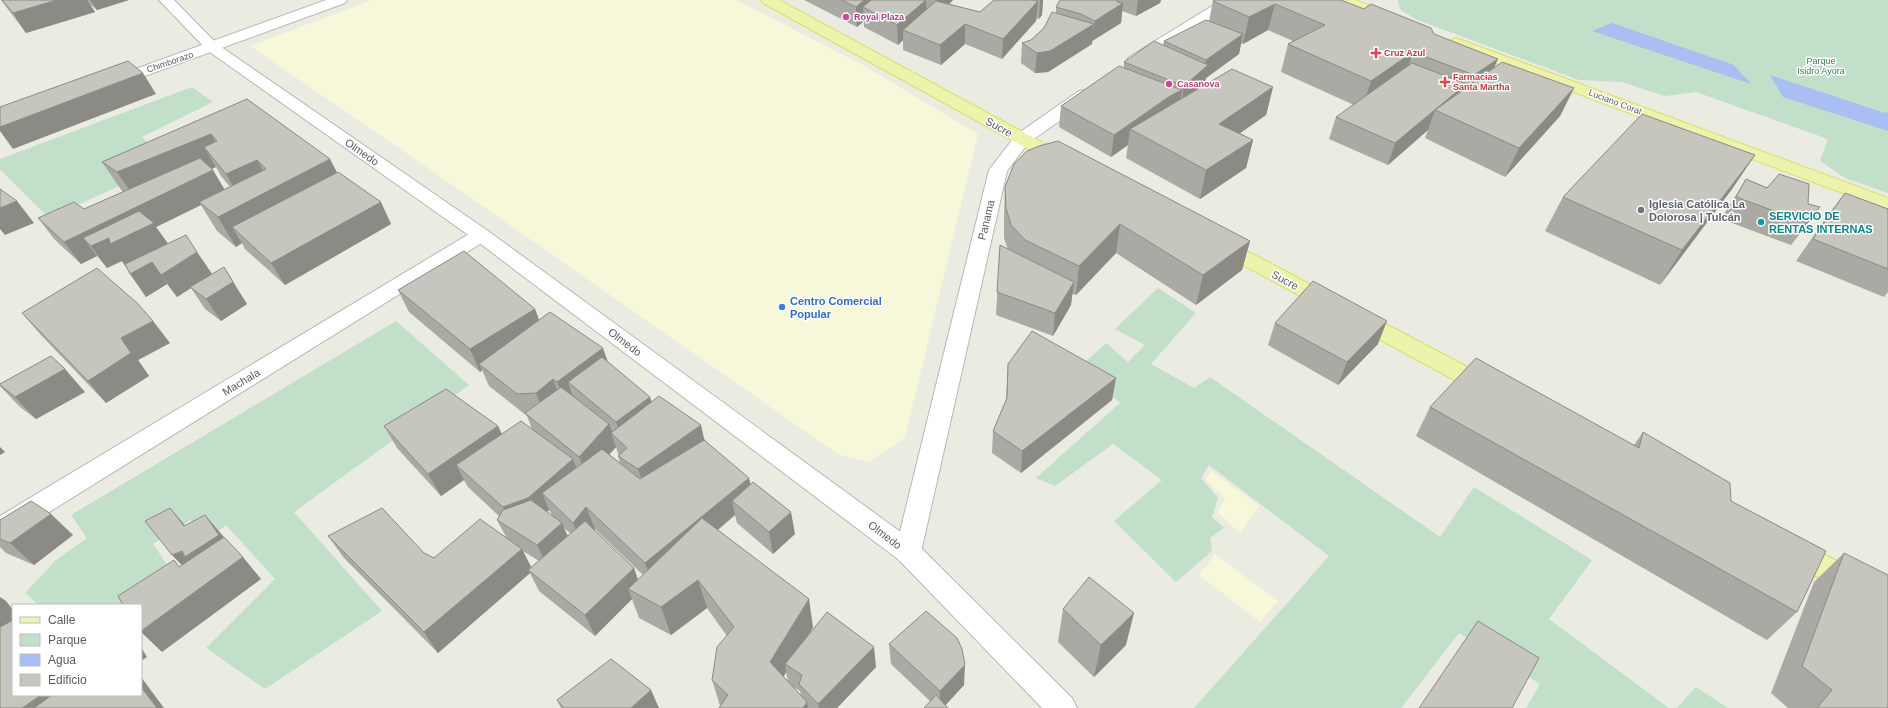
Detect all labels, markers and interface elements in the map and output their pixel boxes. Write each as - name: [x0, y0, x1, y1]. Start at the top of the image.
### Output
- marker: Royal Plaza: [841, 12, 851, 22]
- place label: Royal Plaza: [854, 12, 905, 22]
- marker: Cruz Azul: [1371, 48, 1381, 58]
- place label: Cruz Azul: [1384, 48, 1425, 58]
- street label: Chimborazo: [145, 49, 195, 75]
- park label: Parque Isidro Ayora: [1797, 56, 1845, 76]
- place label: Farmacias Santa Martha: [1453, 72, 1511, 92]
- marker: Farmacias Santa Martha: [1440, 77, 1450, 87]
- marker: Casanova: [1164, 79, 1174, 89]
- place label: Casanova: [1177, 79, 1221, 89]
- street label: Luciano Coral: [1587, 87, 1643, 117]
- street label: Sucre: [984, 115, 1014, 139]
- street label: Olmedo: [343, 136, 381, 168]
- street label: Panama: [976, 198, 997, 241]
- place label: Iglesia Católica La Dolorosa | Tulcán: [1649, 198, 1746, 223]
- marker: Iglesia Católica La Dolorosa | Tulcán: [1636, 205, 1646, 215]
- place label: SERVICIO DE RENTAS INTERNAS: [1769, 210, 1873, 235]
- marker: SERVICIO DE RENTAS INTERNAS: [1756, 217, 1766, 227]
- street label: Sucre: [1269, 268, 1301, 292]
- place label: Centro Comercial Popular: [790, 295, 882, 320]
- marker: Centro Comercial Popular: [777, 302, 787, 312]
- street label: Olmedo: [606, 326, 644, 358]
- street label: Machala: [220, 366, 263, 398]
- street label: Olmedo: [866, 519, 904, 551]
- legend: [12, 604, 142, 696]
- text: Calle: [48, 613, 76, 627]
- text: Parque: [48, 633, 87, 647]
- text: Agua: [48, 653, 76, 667]
- text: Edificio: [48, 673, 87, 687]

